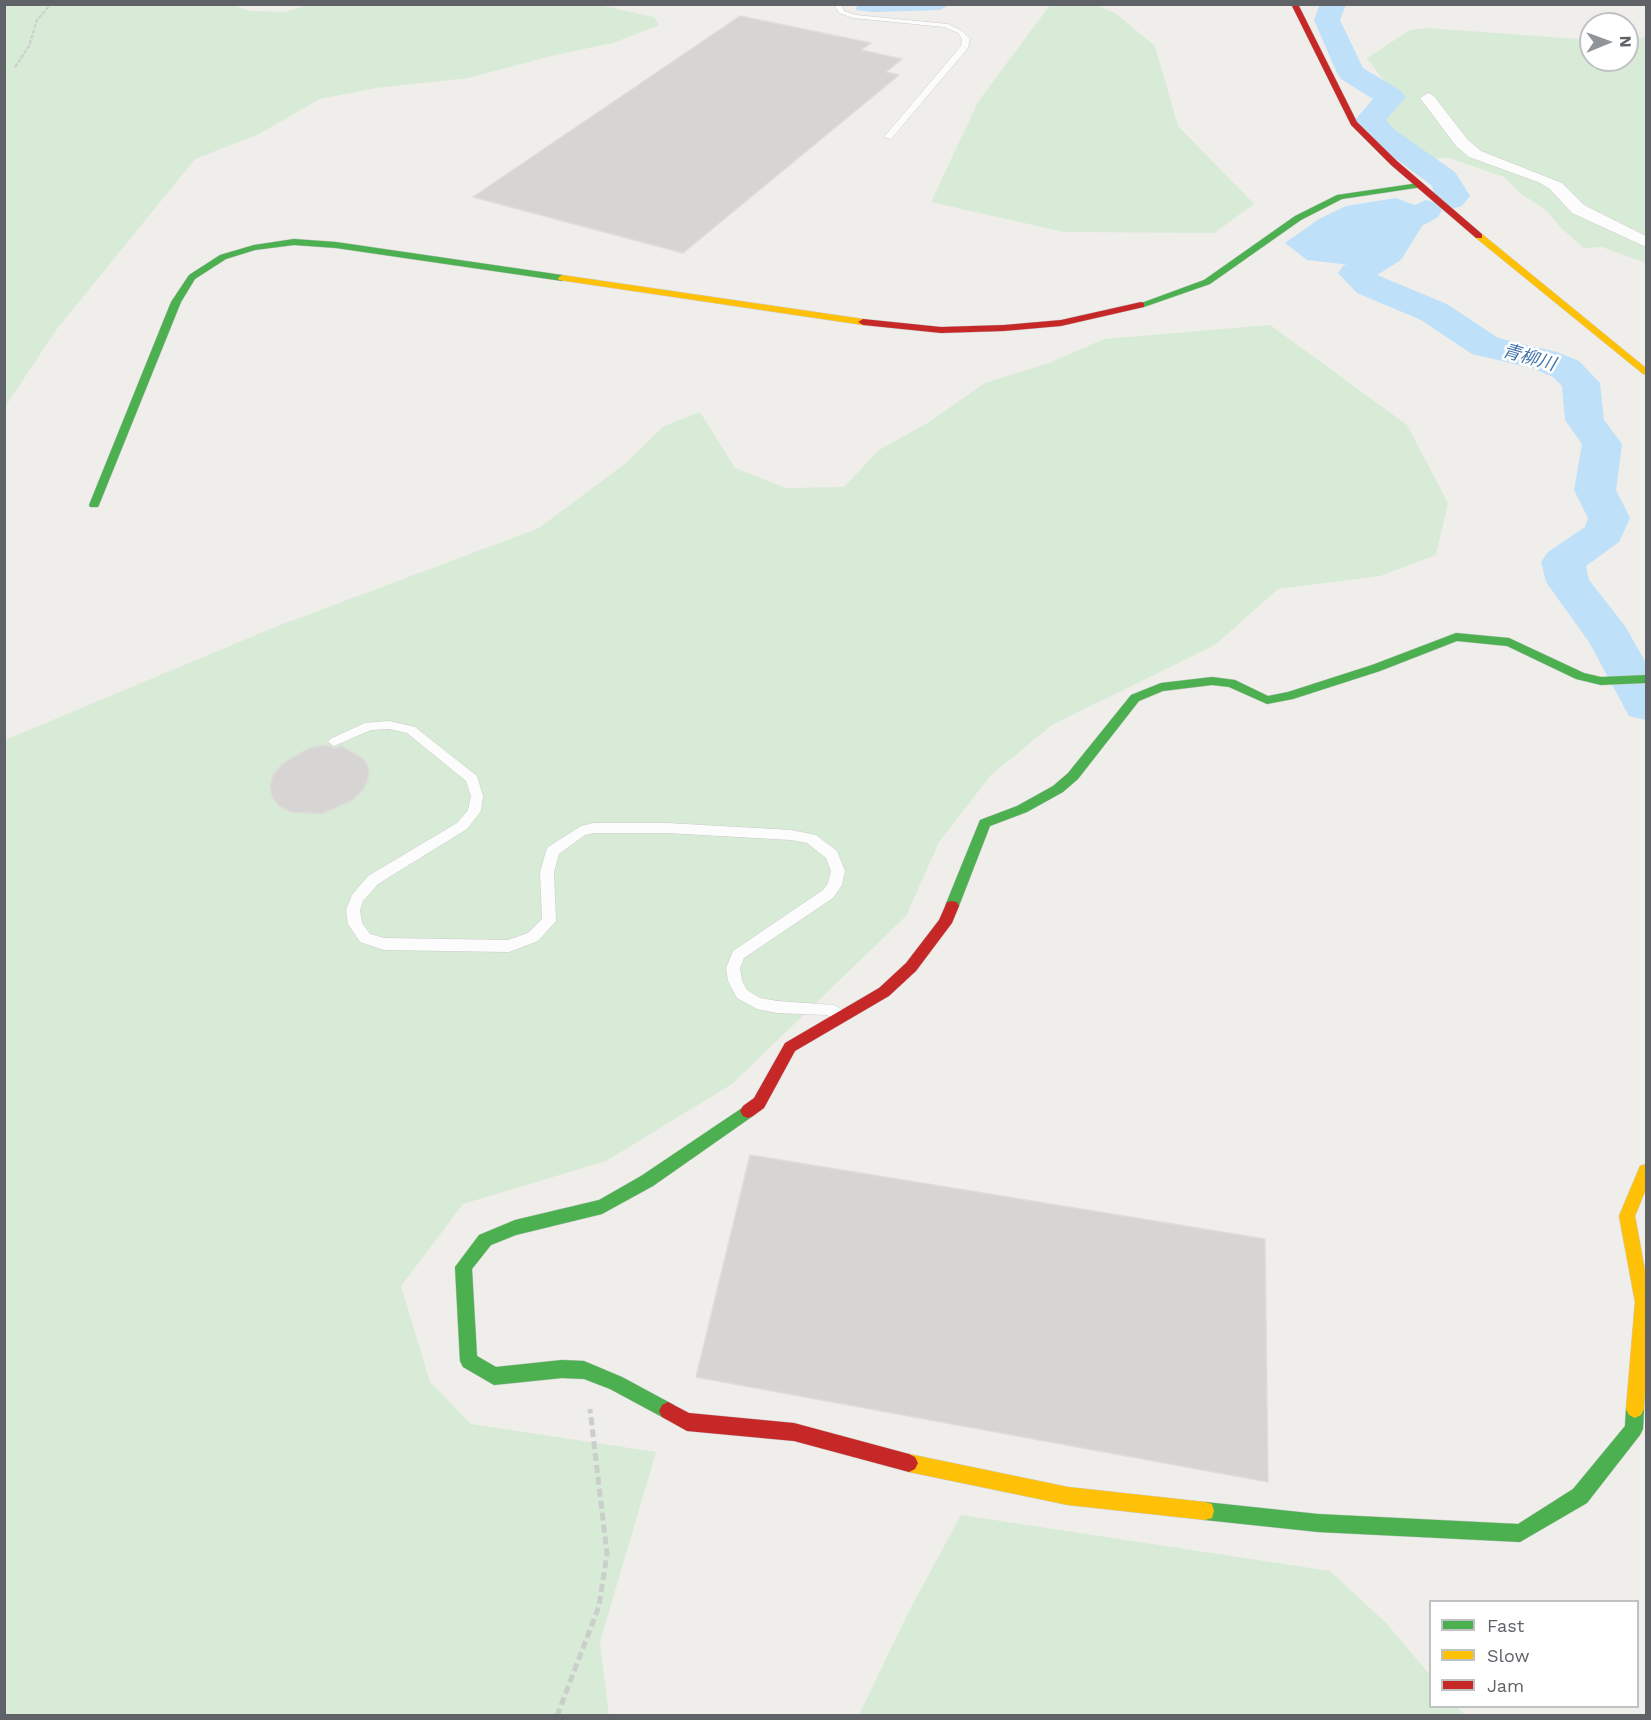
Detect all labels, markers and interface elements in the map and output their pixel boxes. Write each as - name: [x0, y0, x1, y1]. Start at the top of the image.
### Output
- north arrow: [1579, 12, 1639, 72]
- text: N: [1616, 36, 1635, 48]
- water label: 青柳川: [1500, 340, 1558, 376]
- legend: [1429, 1600, 1639, 1708]
- text: Fast: [1487, 1615, 1524, 1636]
- text: Slow: [1487, 1645, 1530, 1666]
- text: Jam: [1487, 1675, 1524, 1696]

